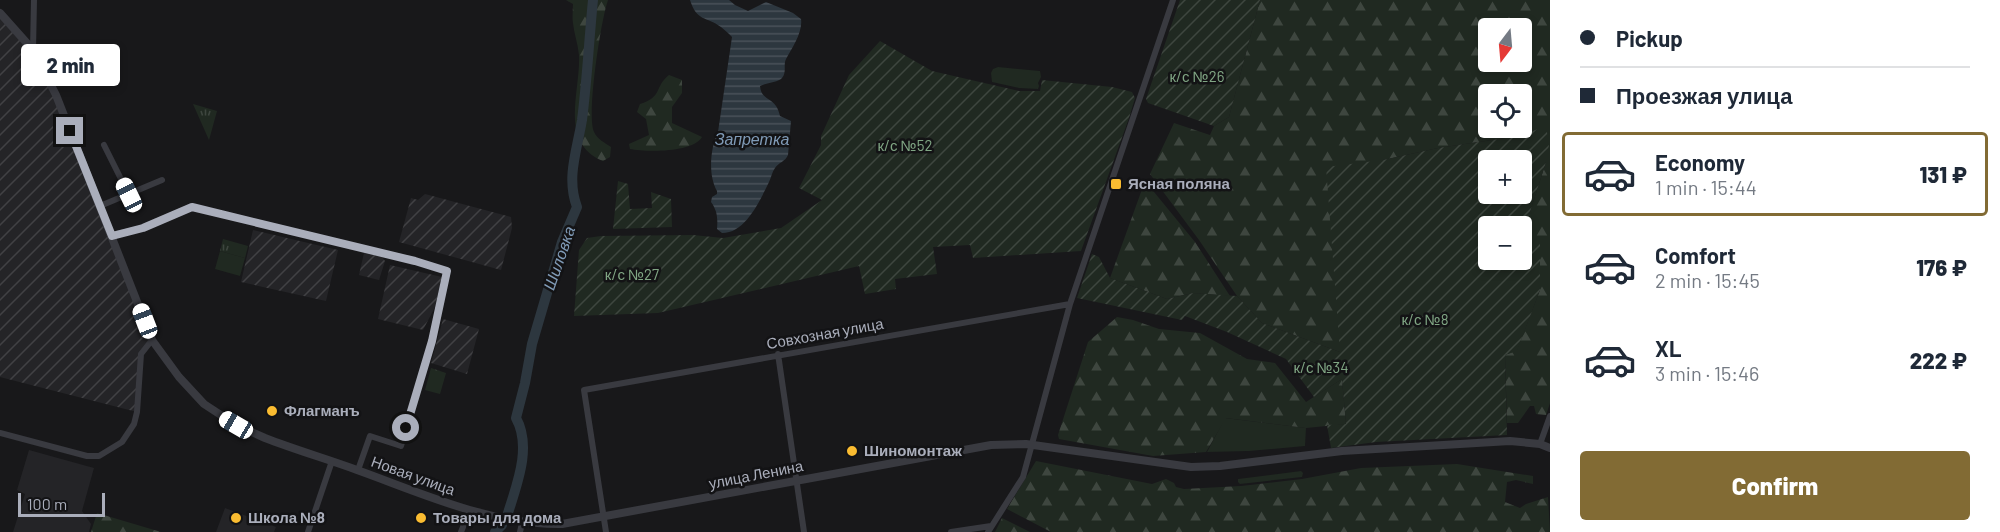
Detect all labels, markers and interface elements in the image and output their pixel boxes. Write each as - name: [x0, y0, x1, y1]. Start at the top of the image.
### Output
- north arrow: [1478, 18, 1532, 72]
- map controls: [1478, 18, 1532, 270]
- text: Pickup: [1616, 25, 1683, 51]
- callout: 2 min: [20, 44, 119, 86]
- text: 2 min: [46, 53, 95, 77]
- park label: к/с №26: [1170, 67, 1224, 85]
- text: Проезжая улица: [1616, 82, 1792, 108]
- button: locate: [1478, 84, 1532, 138]
- route end: [56, 117, 83, 144]
- water label: Запретка: [715, 129, 789, 148]
- park label: к/с №52: [878, 136, 932, 154]
- icon: car: [1583, 147, 1637, 201]
- text: Economy: [1655, 149, 1745, 175]
- button: +: [1478, 150, 1532, 204]
- text: 131 ₽: [1920, 161, 1967, 187]
- place label: Ясная поляна: [1128, 174, 1230, 192]
- car: [113, 175, 145, 215]
- text: 1 min · 15:44: [1655, 175, 1757, 199]
- marker: Ясная поляна: [1109, 177, 1123, 191]
- button: −: [1478, 216, 1532, 270]
- water label: Шиловка: [539, 223, 578, 292]
- icon: car: [1583, 240, 1637, 294]
- text: Comfort: [1655, 242, 1736, 268]
- text: 176 ₽: [1916, 254, 1967, 280]
- park label: к/с №27: [605, 265, 659, 283]
- text: 2 min · 15:45: [1655, 268, 1760, 292]
- car: [130, 301, 160, 341]
- park label: к/с №8: [1402, 310, 1448, 328]
- street label: Совхозная улица: [765, 314, 885, 352]
- icon: car: [1583, 333, 1637, 387]
- text: XL: [1655, 335, 1681, 361]
- text: 222 ₽: [1910, 347, 1967, 373]
- park label: к/с №34: [1293, 358, 1349, 376]
- text: 3 min · 15:46: [1655, 361, 1759, 385]
- place label: Флагманъ: [284, 401, 360, 419]
- marker: Флагманъ: [265, 404, 279, 418]
- car: [216, 408, 256, 442]
- route start: [392, 414, 419, 441]
- place label: Шиномонтаж: [864, 441, 962, 459]
- marker: Шиномонтаж: [845, 444, 859, 458]
- button: Confirm: [1580, 451, 1970, 520]
- street label: Новая улица: [369, 452, 458, 499]
- street label: улица Ленина: [707, 456, 805, 492]
- scale bar: [18, 490, 105, 518]
- text: 100 m: [27, 494, 67, 513]
- place label: Школа №8: [248, 508, 325, 526]
- place label: Товары для дома: [433, 508, 562, 526]
- marker: Школа №8: [229, 511, 243, 525]
- marker: Товары для дома: [414, 511, 428, 525]

